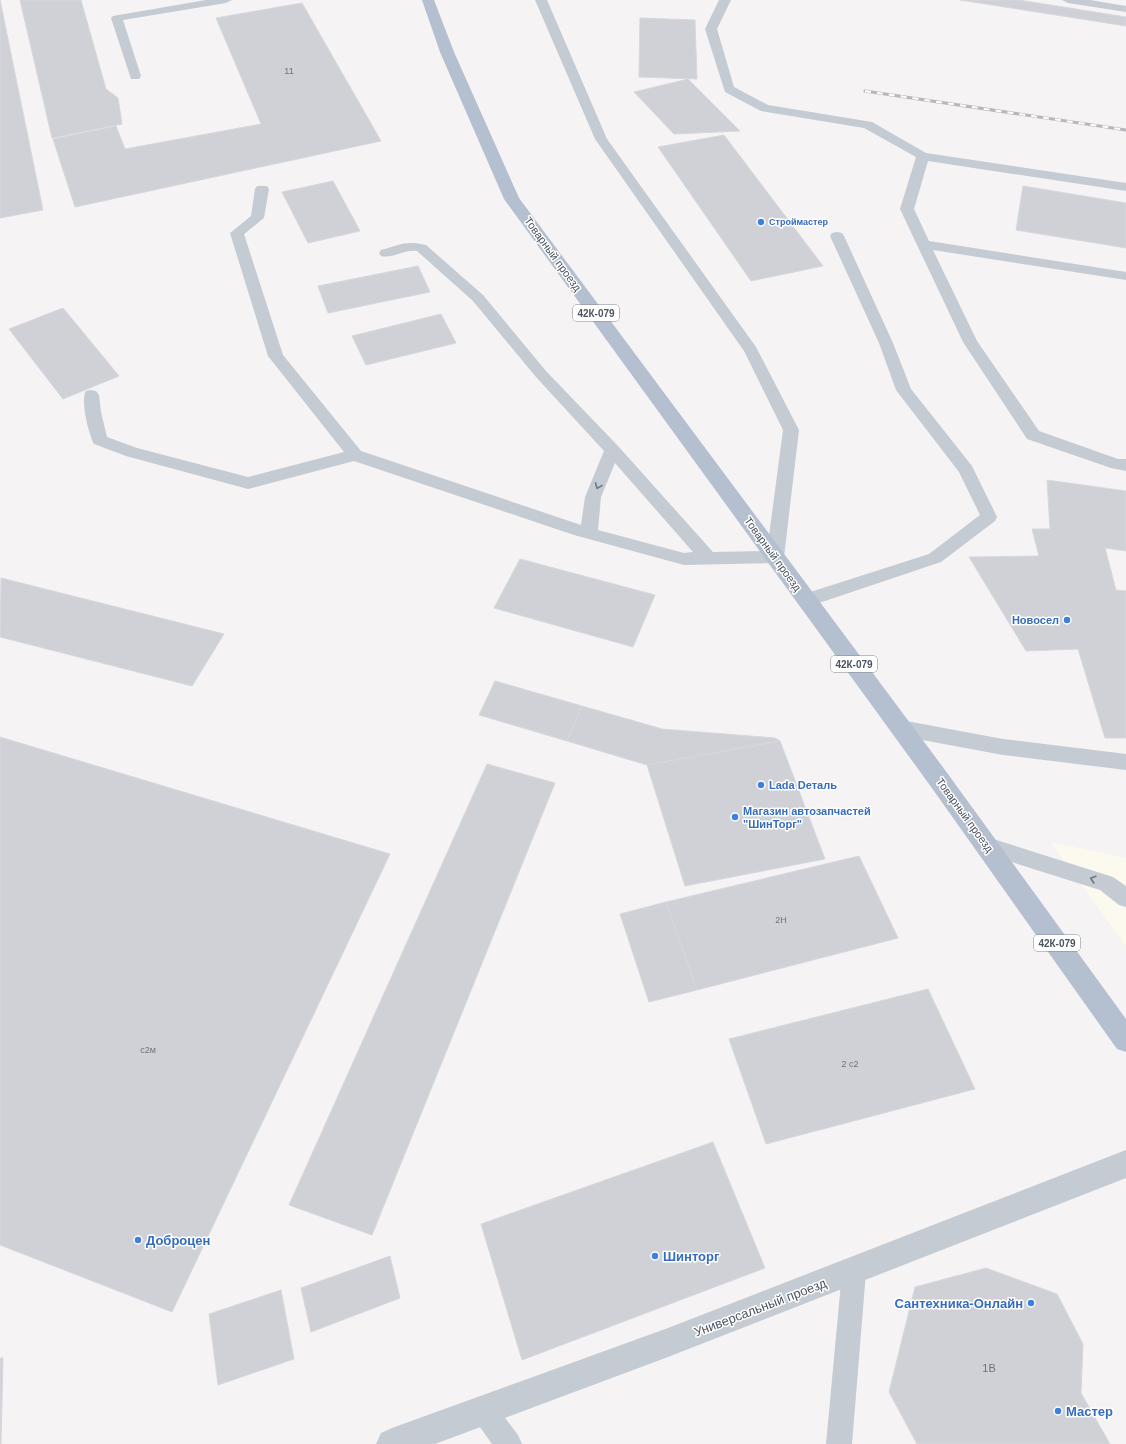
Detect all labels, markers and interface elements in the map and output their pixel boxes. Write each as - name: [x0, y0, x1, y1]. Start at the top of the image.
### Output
- house number: 11: [284, 66, 294, 76]
- street label: Товарный проезд: [522, 215, 584, 294]
- marker: Строймастер: [756, 217, 766, 227]
- place label: Строймастер: [769, 217, 828, 227]
- road number: 42К-079: [573, 305, 619, 321]
- one-way arrow: [594, 483, 602, 490]
- street label: Товарный проезд: [742, 515, 804, 594]
- place label: Новосел: [1012, 614, 1059, 626]
- marker: Новосел: [1062, 615, 1072, 625]
- road number: 42К-079: [831, 656, 877, 672]
- street label: Товарный проезд: [934, 776, 996, 855]
- place label: Lada Dеталь: [769, 779, 837, 791]
- marker: Lada Dеталь: [756, 780, 766, 790]
- place label: Магазин автозапчастей "ШинТорг": [743, 805, 871, 830]
- marker: Магазин автозапчастей "ШинТорг": [730, 812, 740, 822]
- one-way arrow: [1090, 875, 1097, 883]
- house number: 2Н: [775, 915, 787, 925]
- road number: 42К-079: [1034, 935, 1080, 951]
- house number: с2м: [140, 1045, 156, 1055]
- house number: 2 с2: [841, 1059, 859, 1069]
- place label: Доброцен: [146, 1233, 210, 1248]
- marker: Доброцен: [133, 1235, 143, 1245]
- place label: Шинторг: [663, 1249, 720, 1264]
- marker: Шинторг: [650, 1251, 660, 1261]
- street label: Универсальный проезд: [692, 1275, 829, 1340]
- place label: Сантехника-Онлайн: [895, 1296, 1023, 1311]
- marker: Сантехника-Онлайн: [1026, 1298, 1036, 1308]
- house number: 1В: [982, 1362, 996, 1374]
- place label: Мастер: [1066, 1404, 1113, 1419]
- marker: Мастер: [1053, 1406, 1063, 1416]

